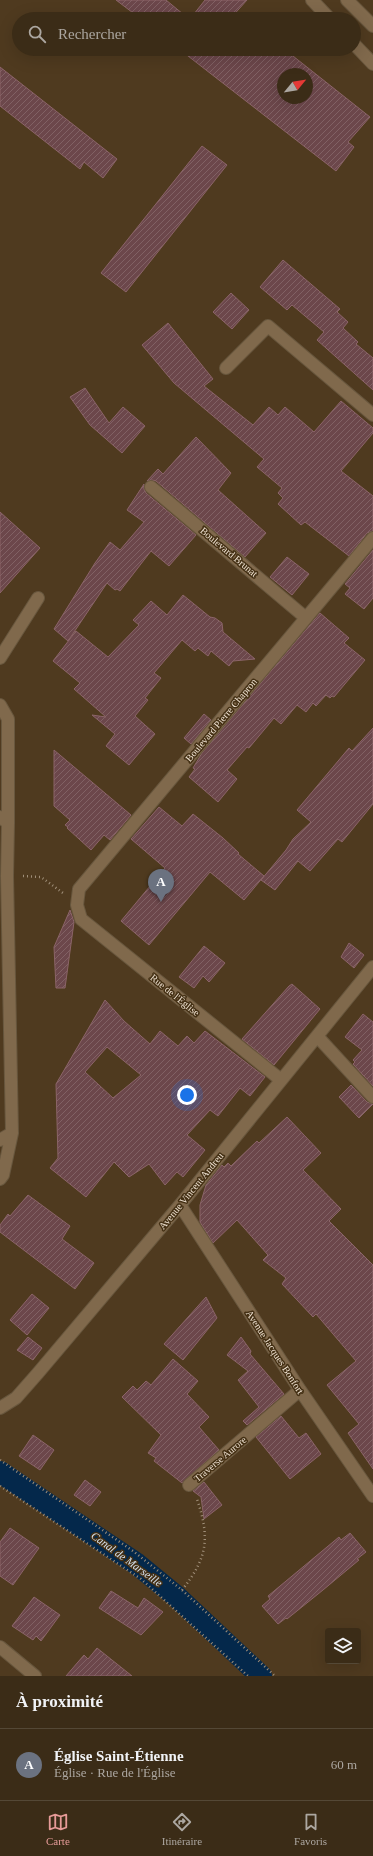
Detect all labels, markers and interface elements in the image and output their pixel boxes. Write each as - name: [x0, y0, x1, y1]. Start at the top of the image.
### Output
- search box: [12, 12, 361, 56]
- icon: search: [26, 23, 48, 45]
- text: Rechercher: [58, 26, 126, 42]
- north arrow: [277, 68, 313, 104]
- street label: Boulevard Brunat: [198, 525, 260, 579]
- street label: Boulevard Pierre Chapron: [183, 676, 259, 764]
- pin: A: [148, 869, 174, 902]
- street label: Rue de l'Église: [148, 972, 202, 1019]
- your location: [177, 1085, 197, 1105]
- street label: Avenue Vincent Andreu: [157, 1150, 225, 1232]
- street label: Avenue Jacques Bonfort: [244, 1308, 306, 1396]
- street label: Traverse Aurore: [192, 1434, 249, 1484]
- water label: Canal de Marseille: [89, 1529, 165, 1589]
- map controls: [325, 1628, 361, 1664]
- button: layers: [325, 1628, 361, 1664]
- text: À proximité: [16, 1692, 103, 1711]
- text: Église Saint-Étienne: [54, 1748, 184, 1764]
- text: A: [24, 1757, 34, 1772]
- text: 60 m: [331, 1757, 357, 1772]
- text: Église · Rue de l'Église: [54, 1765, 175, 1780]
- tab: Carte: [46, 1811, 70, 1847]
- tab: Itinéraire: [162, 1811, 202, 1847]
- tab: Favoris: [294, 1811, 327, 1847]

